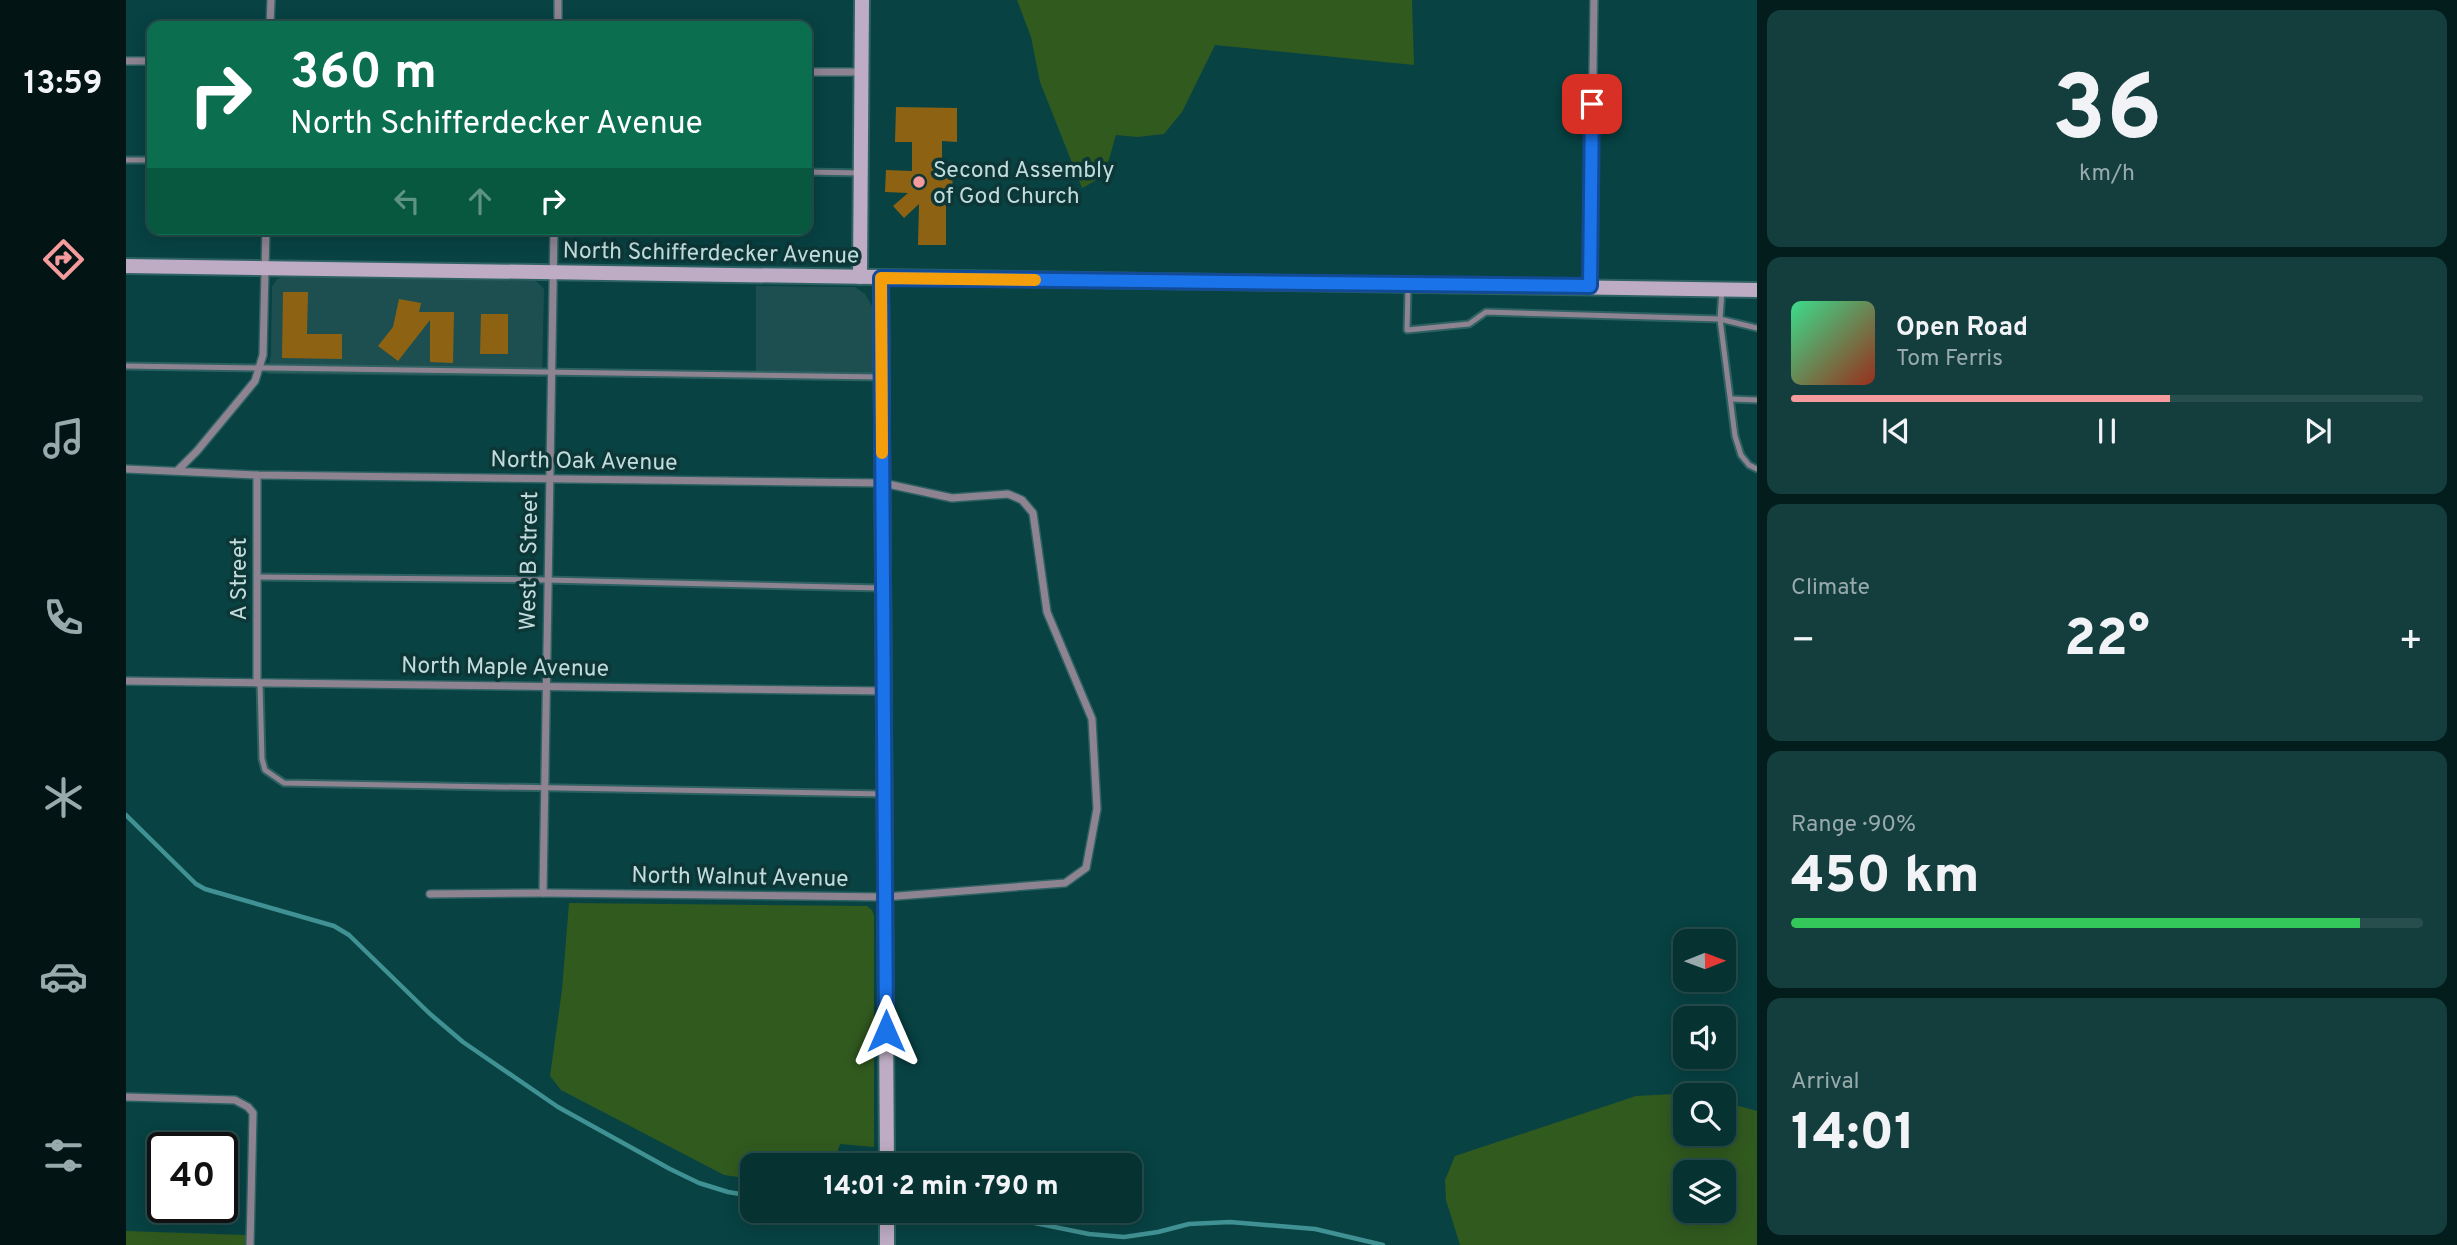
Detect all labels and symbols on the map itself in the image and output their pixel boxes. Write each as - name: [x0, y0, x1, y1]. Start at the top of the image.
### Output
- pin: [1562, 74, 1622, 134]
- place label: Second Assembly of God Church: [933, 157, 1114, 212]
- marker: Second Assembly of God Church: [911, 174, 927, 190]
- street label: North Schifferdecker Avenue: [562, 237, 860, 272]
- street label: North Oak Avenue: [490, 446, 678, 479]
- street label: West B Street: [515, 491, 546, 631]
- street label: A Street: [226, 537, 255, 621]
- street label: North Maple Avenue: [401, 652, 609, 685]
- street label: North Walnut Avenue: [631, 862, 849, 895]
- north arrow: [1673, 929, 1736, 992]
- position arrow: [849, 994, 923, 1068]
- speed limit sign: 40: [147, 1132, 238, 1223]

